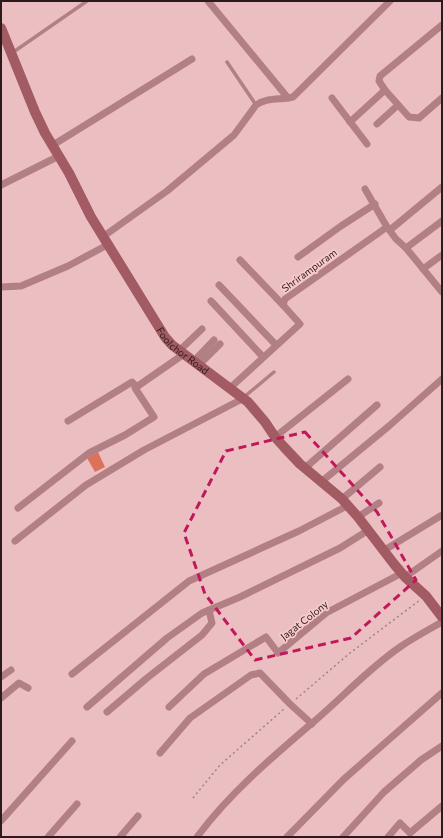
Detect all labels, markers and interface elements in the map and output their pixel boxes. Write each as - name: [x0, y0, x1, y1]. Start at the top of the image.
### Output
- street label: Shrirampuram: [279, 246, 339, 294]
- street label: Foolchor Road: [154, 325, 212, 377]
- street label: Jagat Colony: [278, 598, 330, 642]

